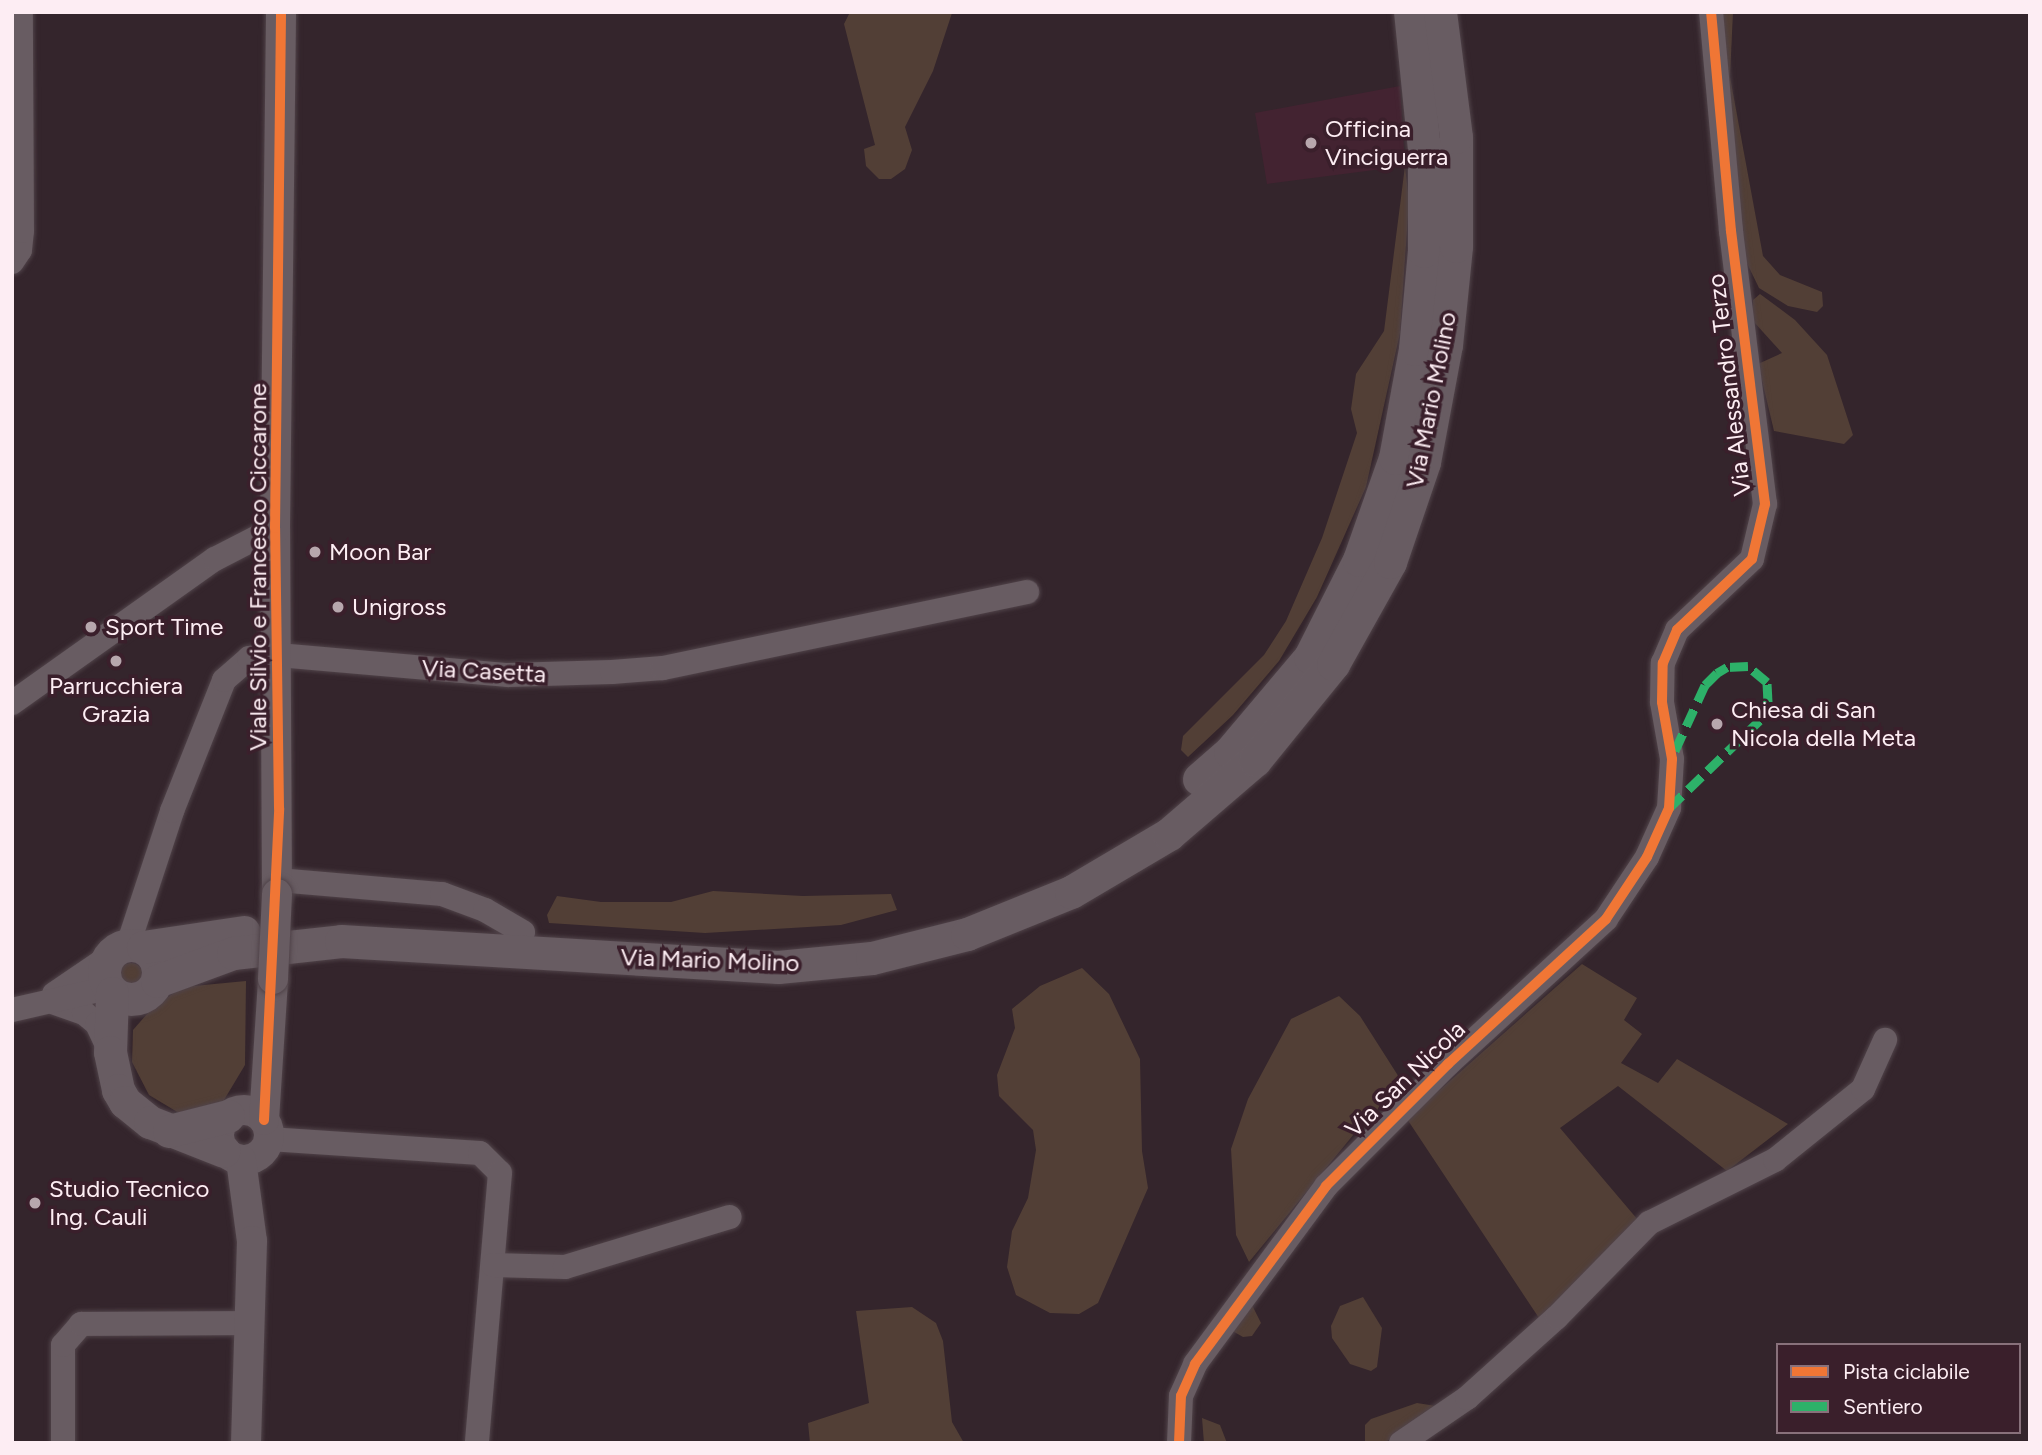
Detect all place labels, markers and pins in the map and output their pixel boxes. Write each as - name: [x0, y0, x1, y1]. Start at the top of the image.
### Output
- place label: Officina Vinciguerra: [1325, 115, 1448, 171]
- marker: Officina Vinciguerra: [1303, 135, 1319, 151]
- place label: Moon Bar: [329, 538, 431, 566]
- marker: Moon Bar: [307, 544, 323, 560]
- place label: Unigross: [352, 593, 446, 621]
- marker: Unigross: [330, 599, 346, 615]
- place label: Sport Time: [105, 613, 223, 641]
- marker: Sport Time: [83, 619, 99, 635]
- marker: Parrucchiera Grazia: [108, 653, 124, 669]
- place label: Parrucchiera Grazia: [49, 672, 183, 728]
- place label: Chiesa di San Nicola della Meta: [1731, 696, 1916, 752]
- marker: Chiesa di San Nicola della Meta: [1709, 716, 1725, 732]
- place label: Studio Tecnico Ing. Cauli: [49, 1175, 209, 1231]
- marker: Studio Tecnico Ing. Cauli: [27, 1195, 43, 1211]

